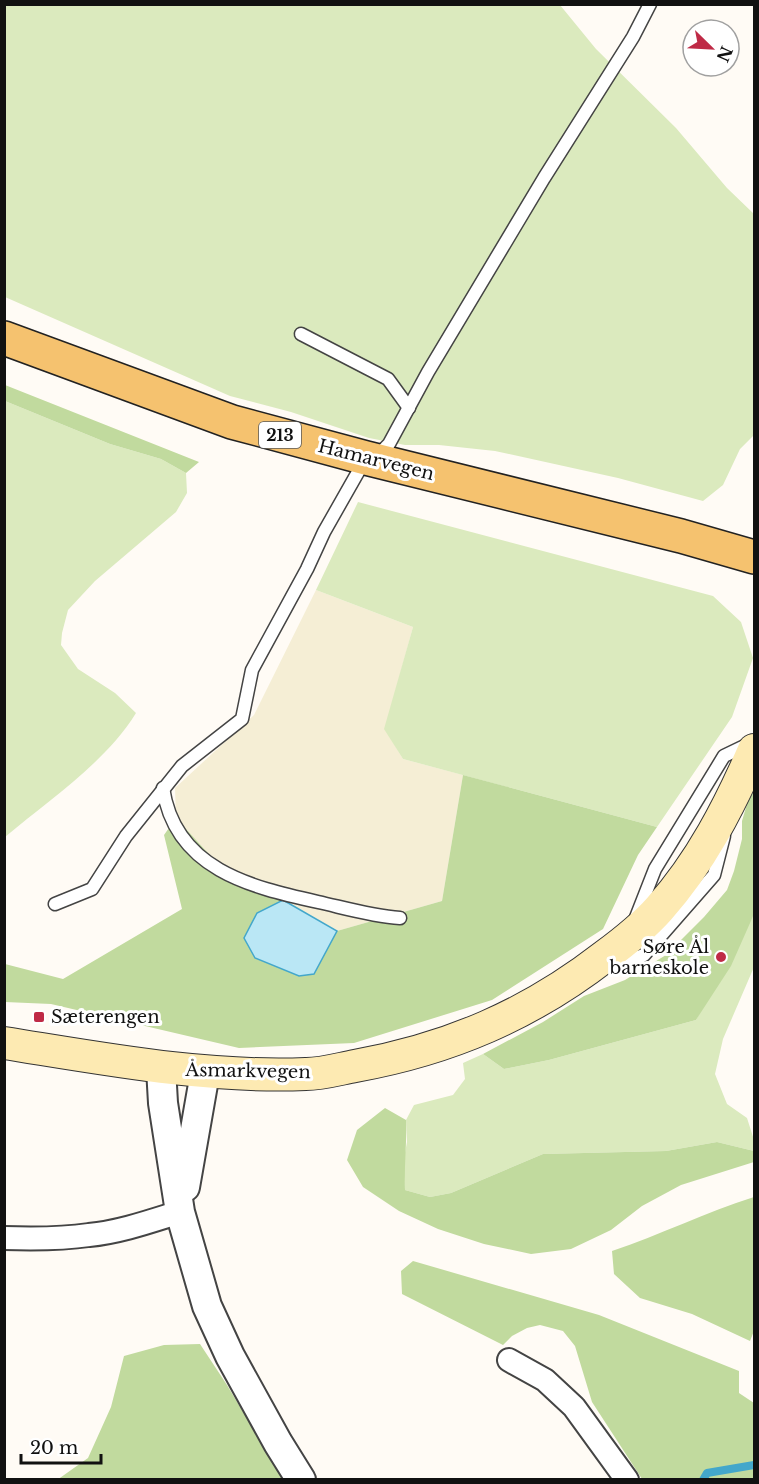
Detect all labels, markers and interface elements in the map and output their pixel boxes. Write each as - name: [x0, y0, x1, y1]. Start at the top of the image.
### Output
- north arrow: [681, 18, 741, 78]
- text: N: [713, 43, 737, 65]
- road number: 213: [259, 422, 301, 448]
- street label: Hamarvegen: [316, 435, 436, 485]
- place label: Søre Ål barneskole: [608, 935, 709, 979]
- marker: Søre Ål barneskole: [714, 950, 728, 964]
- place label: Sæterengen: [51, 1006, 160, 1028]
- marker: Sæterengen: [32, 1010, 46, 1024]
- street label: Åsmarkvegen: [184, 1058, 311, 1083]
- scale bar: [21, 1427, 100, 1465]
- text: 20 m: [30, 1437, 78, 1459]

